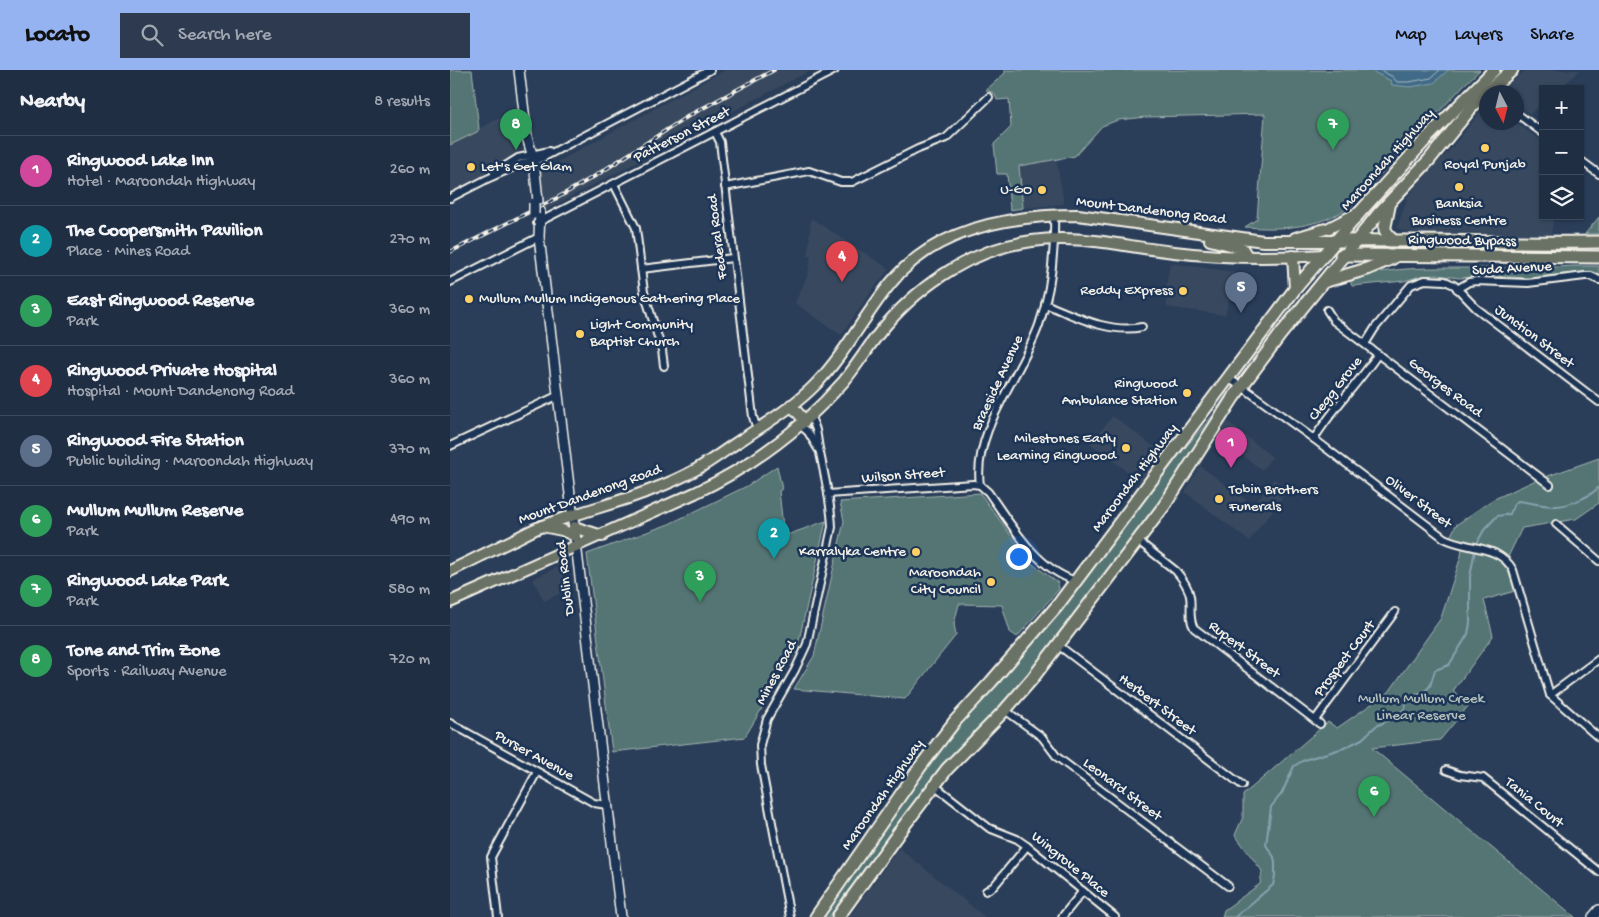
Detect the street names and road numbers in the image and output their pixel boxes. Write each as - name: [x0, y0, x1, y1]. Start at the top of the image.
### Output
- street label: Patterson Street: [630, 102, 735, 168]
- street label: Maroondah Highway: [1337, 105, 1439, 215]
- street label: Federal Road: [704, 192, 732, 281]
- street label: Mount Dandenong Road: [1075, 193, 1228, 229]
- street label: Ringwood Bypass: [1408, 231, 1517, 251]
- street label: Suda Avenue: [1472, 258, 1553, 280]
- street label: Junction Street: [1491, 301, 1579, 374]
- street label: Braeside Avenue: [968, 332, 1028, 434]
- street label: Clegg Grove: [1305, 353, 1367, 425]
- street label: Georges Road: [1404, 354, 1487, 423]
- street label: Maroondah Highway: [1088, 420, 1182, 536]
- street label: Mount Dandenong Road: [516, 460, 665, 529]
- street label: Wilson Street: [861, 464, 947, 488]
- street label: Oliver Street: [1381, 471, 1456, 534]
- street label: Dublin Road: [552, 539, 580, 617]
- street label: Prospect Court: [1310, 616, 1381, 702]
- street label: Rupert Street: [1205, 617, 1285, 684]
- street label: Mines Road: [753, 637, 802, 708]
- street label: Herbert Street: [1115, 670, 1201, 741]
- street label: Purser Avenue: [490, 726, 577, 785]
- street label: Maroondah Highway: [838, 736, 928, 854]
- street label: Leonard Street: [1079, 754, 1166, 827]
- street label: Tania Court: [1500, 773, 1569, 833]
- street label: Wingrove Place: [1027, 828, 1113, 902]

